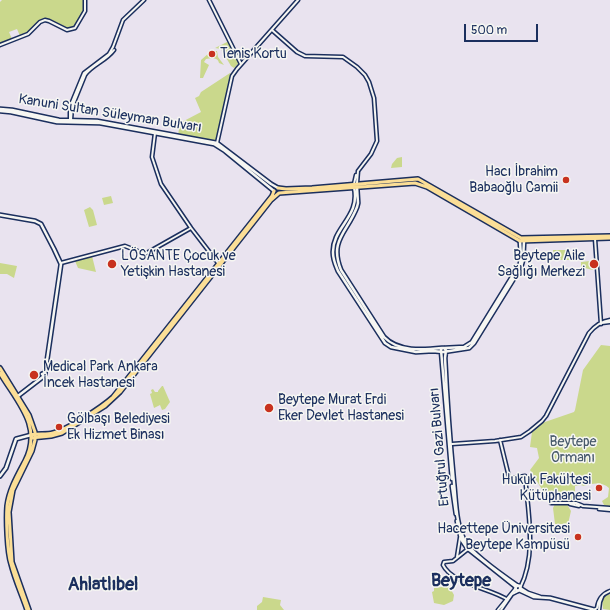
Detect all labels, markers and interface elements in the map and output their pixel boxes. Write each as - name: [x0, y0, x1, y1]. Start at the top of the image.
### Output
- scale bar: [466, 16, 540, 42]
- text: 500 m: [471, 23, 507, 38]
- place label: Tenis Kortu: [220, 46, 287, 62]
- marker: Tenis Kortu: [207, 49, 217, 59]
- street label: Kanuni Sultan Süleyman Bulvarı: [17, 91, 203, 137]
- place label: Hacı İbrahim Babaoğlu Camii: [469, 164, 558, 196]
- marker: Hacı İbrahim Babaoğlu Camii: [561, 175, 571, 185]
- place label: LÖSANTE Çocuk ve Yetişkin Hastanesi: [121, 248, 236, 280]
- place label: Beytepe Aile Sağlığı Merkezi: [497, 248, 585, 280]
- marker: LÖSANTE Çocuk ve Yetişkin Hastanesi: [106, 258, 118, 270]
- marker: Beytepe Aile Sağlığı Merkezi: [588, 258, 600, 270]
- place label: Medical Park Ankara İncek Hastanesi: [43, 359, 158, 392]
- marker: Medical Park Ankara İncek Hastanesi: [28, 369, 40, 381]
- street label: Ertuğrul Gazi Bulvarı: [426, 387, 454, 507]
- place label: Beytepe Murat Erdi Eker Devlet Hastanesi: [278, 392, 404, 424]
- marker: Beytepe Murat Erdi Eker Devlet Hastanesi: [263, 402, 275, 414]
- place label: Gölbaşı Belediyesi Ek Hizmet Binası: [67, 411, 170, 444]
- marker: Gölbaşı Belediyesi Ek Hizmet Binası: [54, 422, 64, 432]
- park label: Beytepe Ormanı: [550, 434, 596, 466]
- place label: Hukuk Fakültesi Kütüphanesi: [502, 472, 591, 504]
- marker: Hukuk Fakültesi Kütüphanesi: [594, 483, 604, 493]
- place label: Hacettepe Üniversitesi Beytepe Kampüsü: [437, 521, 570, 554]
- marker: Hacettepe Üniversitesi Beytepe Kampüsü: [573, 532, 583, 542]
- district label: Beytepe: [431, 570, 491, 592]
- district label: Ahlatlıbel: [68, 574, 138, 596]

